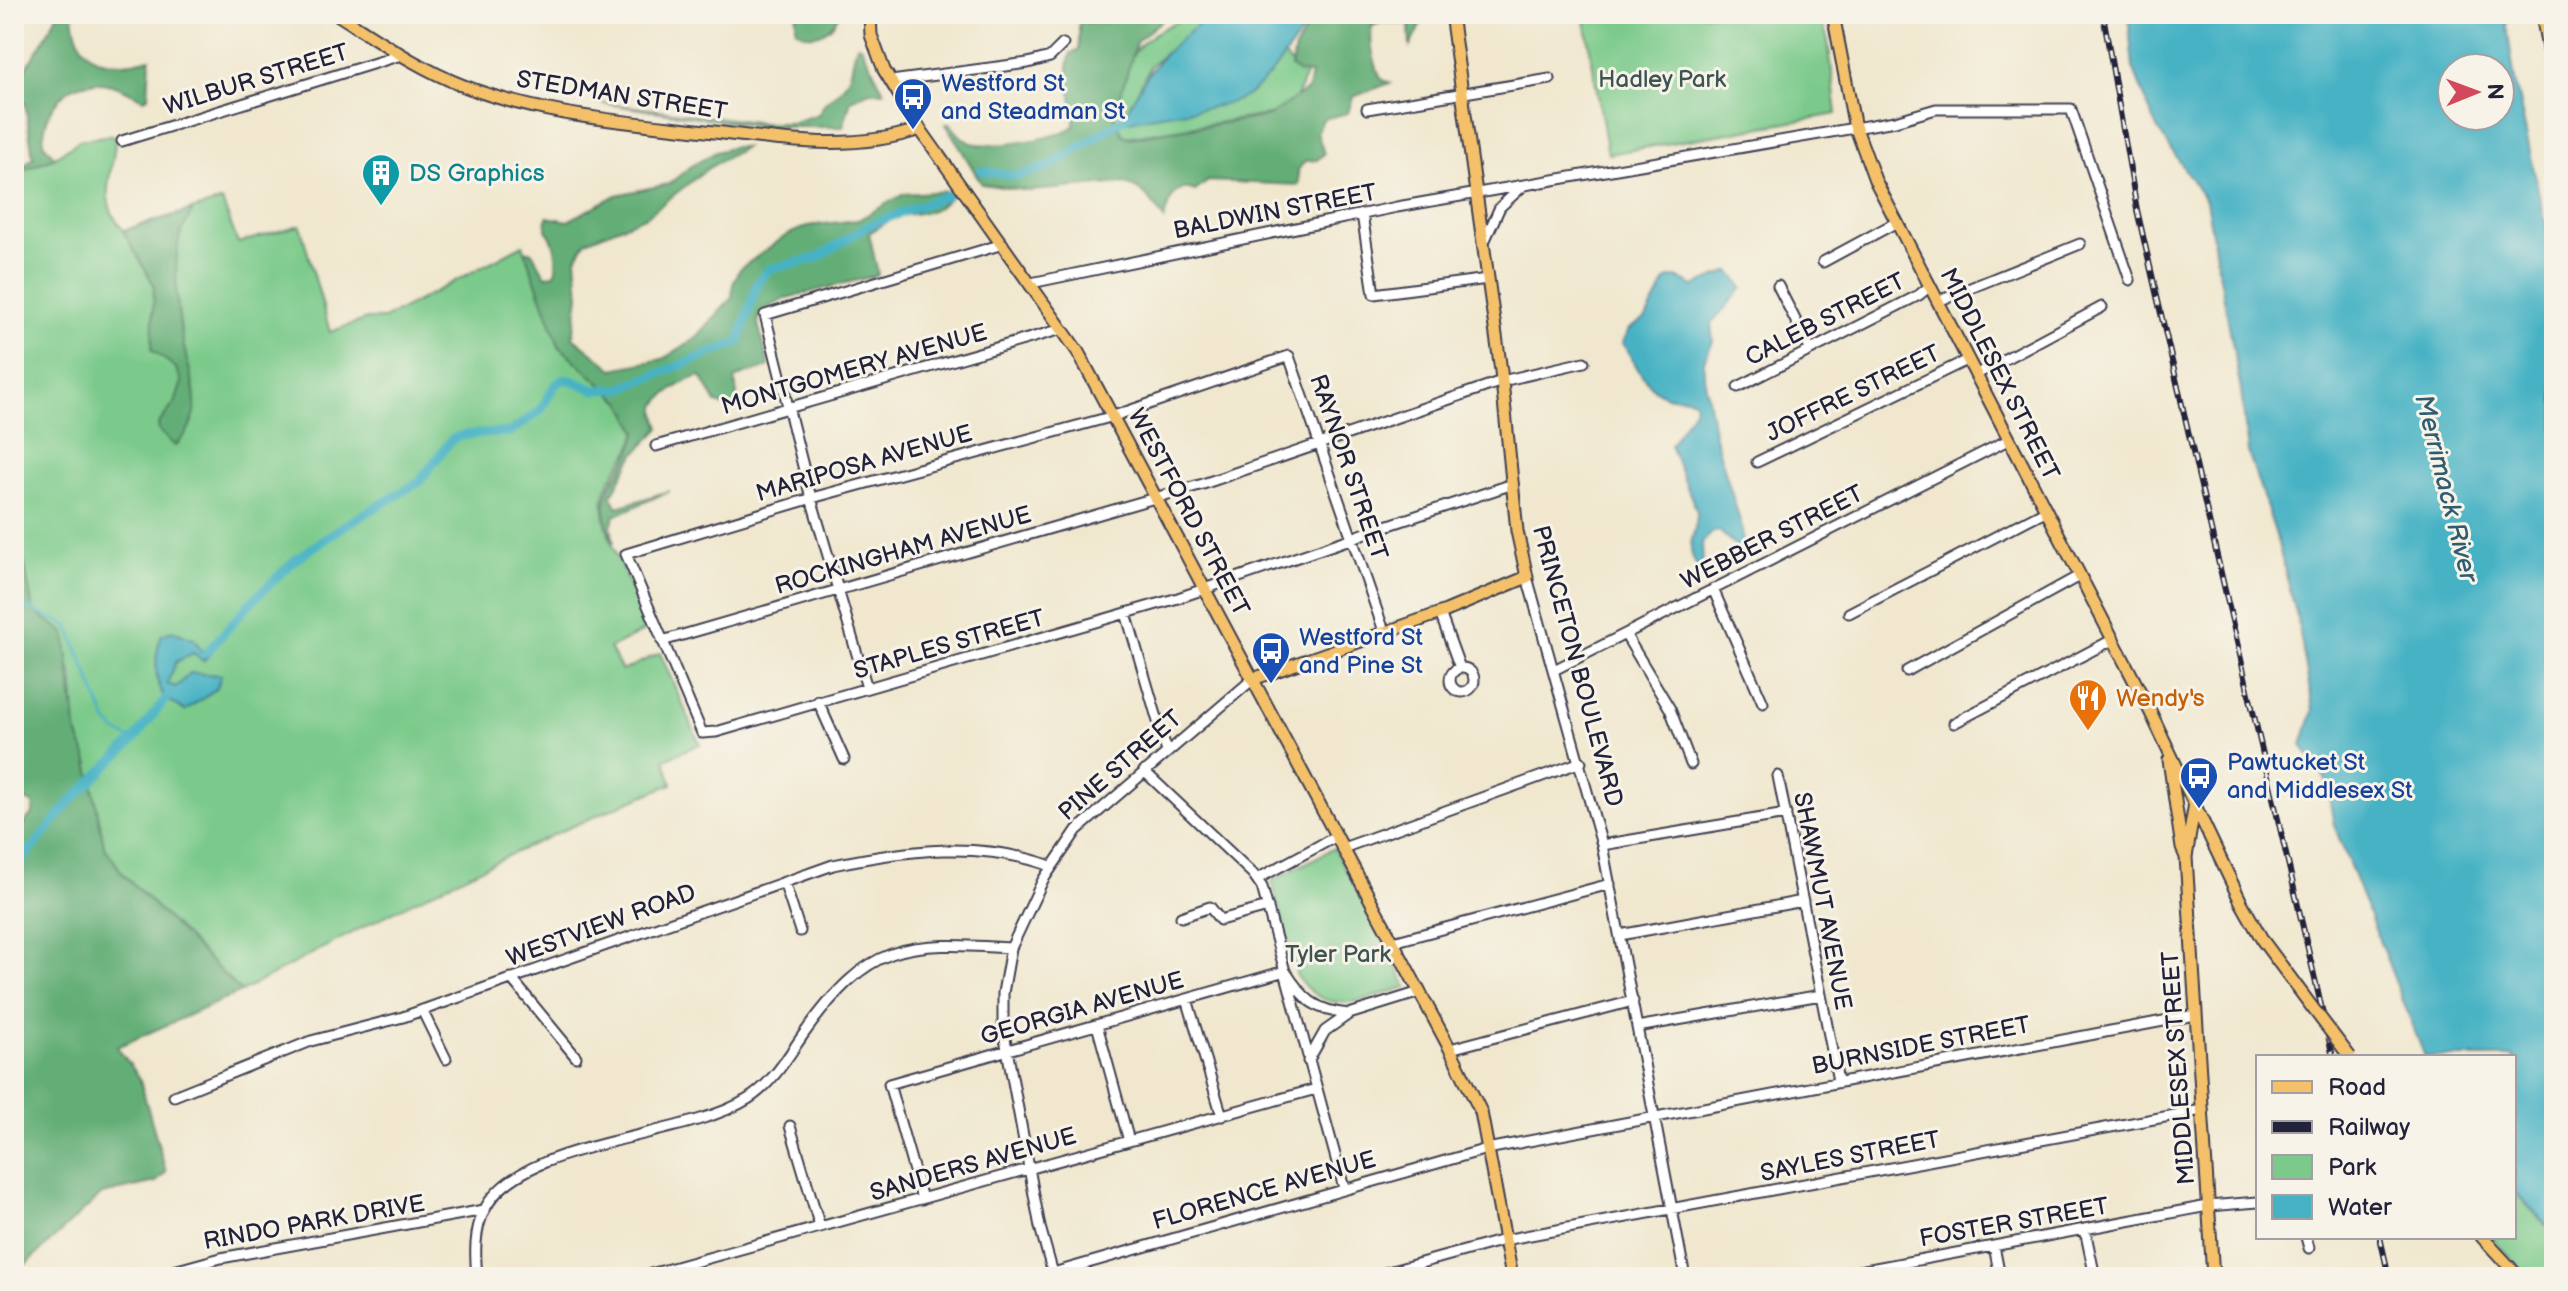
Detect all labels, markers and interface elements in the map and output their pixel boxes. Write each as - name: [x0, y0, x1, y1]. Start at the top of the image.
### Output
- street label: WILBUR STREET: [160, 37, 353, 121]
- north arrow: [2436, 52, 2516, 132]
- street label: STEDMAN STREET: [515, 65, 730, 127]
- park label: Hadley Park: [1598, 65, 1726, 94]
- place label: Westford St and Steadman St: [941, 69, 1126, 126]
- bus stop icon: Westford St and Steadman St: [892, 76, 934, 131]
- text: N: [2481, 83, 2508, 100]
- building icon: DS Graphics: [360, 152, 402, 207]
- place label: DS Graphics: [409, 159, 545, 188]
- street label: BALDWIN STREET: [1171, 177, 1380, 245]
- street label: MIDDLESEX STREET: [1933, 263, 2066, 486]
- street label: CALEB STREET: [1740, 266, 1910, 372]
- street label: MONTGOMERY AVENUE: [718, 318, 990, 421]
- street label: JOFFRE STREET: [1761, 339, 1946, 448]
- street label: RAYNOR STREET: [1303, 371, 1394, 564]
- water label: Merrimack River: [2407, 391, 2484, 587]
- street label: WESTFORD STREET: [1122, 403, 1256, 622]
- street label: MARIPOSA AVENUE: [753, 419, 976, 508]
- street label: WEBBER STREET: [1676, 479, 1869, 596]
- street label: ROCKINGHAM AVENUE: [772, 500, 1035, 601]
- street label: PRINCETON BOULEVARD: [1526, 522, 1629, 810]
- street label: STAPLES STREET: [850, 603, 1049, 686]
- place label: Westford St and Pine St: [1299, 623, 1424, 680]
- bus stop icon: Westford St and Pine St: [1250, 630, 1292, 685]
- restaurant icon: Wendy's: [2067, 677, 2109, 732]
- place label: Wendy's: [2116, 684, 2205, 713]
- street label: PINE STREET: [1053, 704, 1188, 827]
- place label: Pawtucket St and Middlesex St: [2227, 748, 2413, 805]
- bus stop icon: Pawtucket St and Middlesex St: [2178, 755, 2220, 810]
- street label: SHAWMUT AVENUE: [1787, 790, 1858, 1012]
- street label: WESTVIEW ROAD: [503, 878, 700, 973]
- park label: Tyler Park: [1285, 940, 1391, 969]
- street label: MIDDLESEX STREET: [2156, 950, 2201, 1186]
- street label: GEORGIA AVENUE: [977, 966, 1187, 1051]
- street label: BURNSIDE STREET: [1809, 1010, 2033, 1081]
- legend: [2256, 1055, 2516, 1239]
- text: Road: [2328, 1073, 2386, 1102]
- text: Railway: [2328, 1113, 2410, 1142]
- street label: SANDERS AVENUE: [867, 1121, 1080, 1208]
- street label: SAYLES STREET: [1758, 1125, 1943, 1188]
- street label: FLORENCE AVENUE: [1149, 1145, 1379, 1236]
- text: Park: [2328, 1153, 2376, 1182]
- street label: RINDO PARK DRIVE: [201, 1189, 427, 1256]
- street label: FOSTER STREET: [1917, 1191, 2111, 1253]
- text: Water: [2328, 1193, 2392, 1222]

